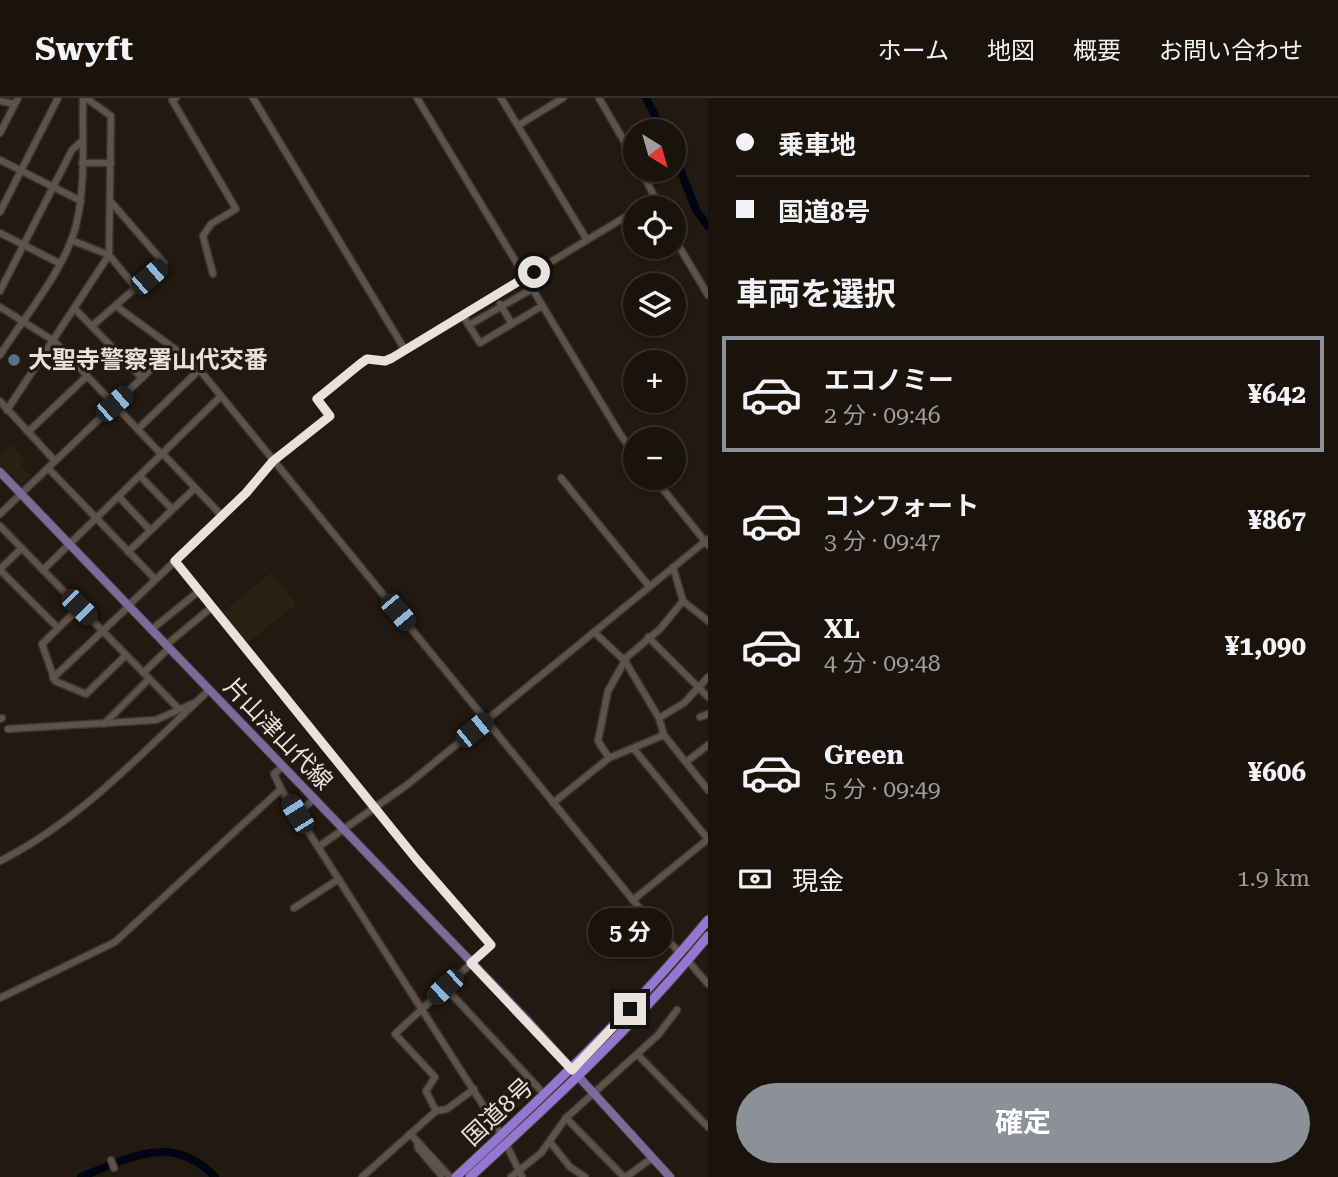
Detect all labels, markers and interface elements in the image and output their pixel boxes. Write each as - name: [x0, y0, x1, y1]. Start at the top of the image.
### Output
- text: Swyft: [35, 29, 133, 68]
- text: ホーム: [878, 37, 949, 65]
- text: 地図: [987, 37, 1035, 65]
- text: 概要: [1073, 37, 1121, 65]
- text: お問い合わせ: [1159, 37, 1303, 65]
- north arrow: [623, 119, 686, 182]
- map controls: [623, 119, 686, 490]
- text: 乗車地: [778, 130, 856, 160]
- button: locate: [623, 196, 686, 259]
- text: 国道8号: [778, 197, 871, 227]
- car: [127, 255, 172, 299]
- route start: [518, 256, 550, 288]
- button: layers: [623, 273, 686, 336]
- text: 車両を選択: [736, 275, 896, 313]
- place label: 大聖寺警察署山代交番: [28, 346, 268, 374]
- button: +: [623, 350, 686, 413]
- marker: 大聖寺警察署山代交番: [6, 352, 22, 368]
- icon: car: [740, 363, 803, 426]
- text: エコノミー: [824, 365, 954, 395]
- text: ¥642: [1248, 379, 1306, 409]
- car: [92, 382, 137, 426]
- text: 2 分 · 09:46: [824, 402, 941, 429]
- button: −: [623, 427, 686, 490]
- icon: car: [740, 489, 803, 552]
- text: コンフォート: [824, 491, 979, 521]
- text: ¥867: [1248, 505, 1306, 535]
- text: 3 分 · 09:47: [824, 528, 941, 555]
- car: [57, 585, 102, 629]
- car: [377, 589, 420, 635]
- text: XL: [824, 614, 860, 644]
- icon: car: [740, 615, 803, 678]
- text: ¥1,090: [1225, 631, 1306, 661]
- text: 4 分 · 09:48: [824, 650, 941, 677]
- street label: 片山津山代線: [218, 672, 338, 796]
- car: [452, 709, 497, 751]
- text: Green: [824, 740, 904, 770]
- icon: car: [740, 741, 803, 804]
- text: ¥606: [1248, 757, 1306, 787]
- text: 5 分 · 09:49: [824, 776, 941, 803]
- car: [277, 791, 318, 837]
- icon: cash: [736, 860, 774, 898]
- text: 1.9 km: [1237, 865, 1310, 892]
- text: 現金: [792, 866, 844, 896]
- callout: 5 分: [588, 908, 672, 956]
- text: 5 分: [609, 919, 651, 946]
- car: [423, 965, 468, 1009]
- route end: [614, 993, 646, 1025]
- street label: 国道8号: [457, 1073, 539, 1151]
- button: 確定: [736, 1083, 1310, 1163]

